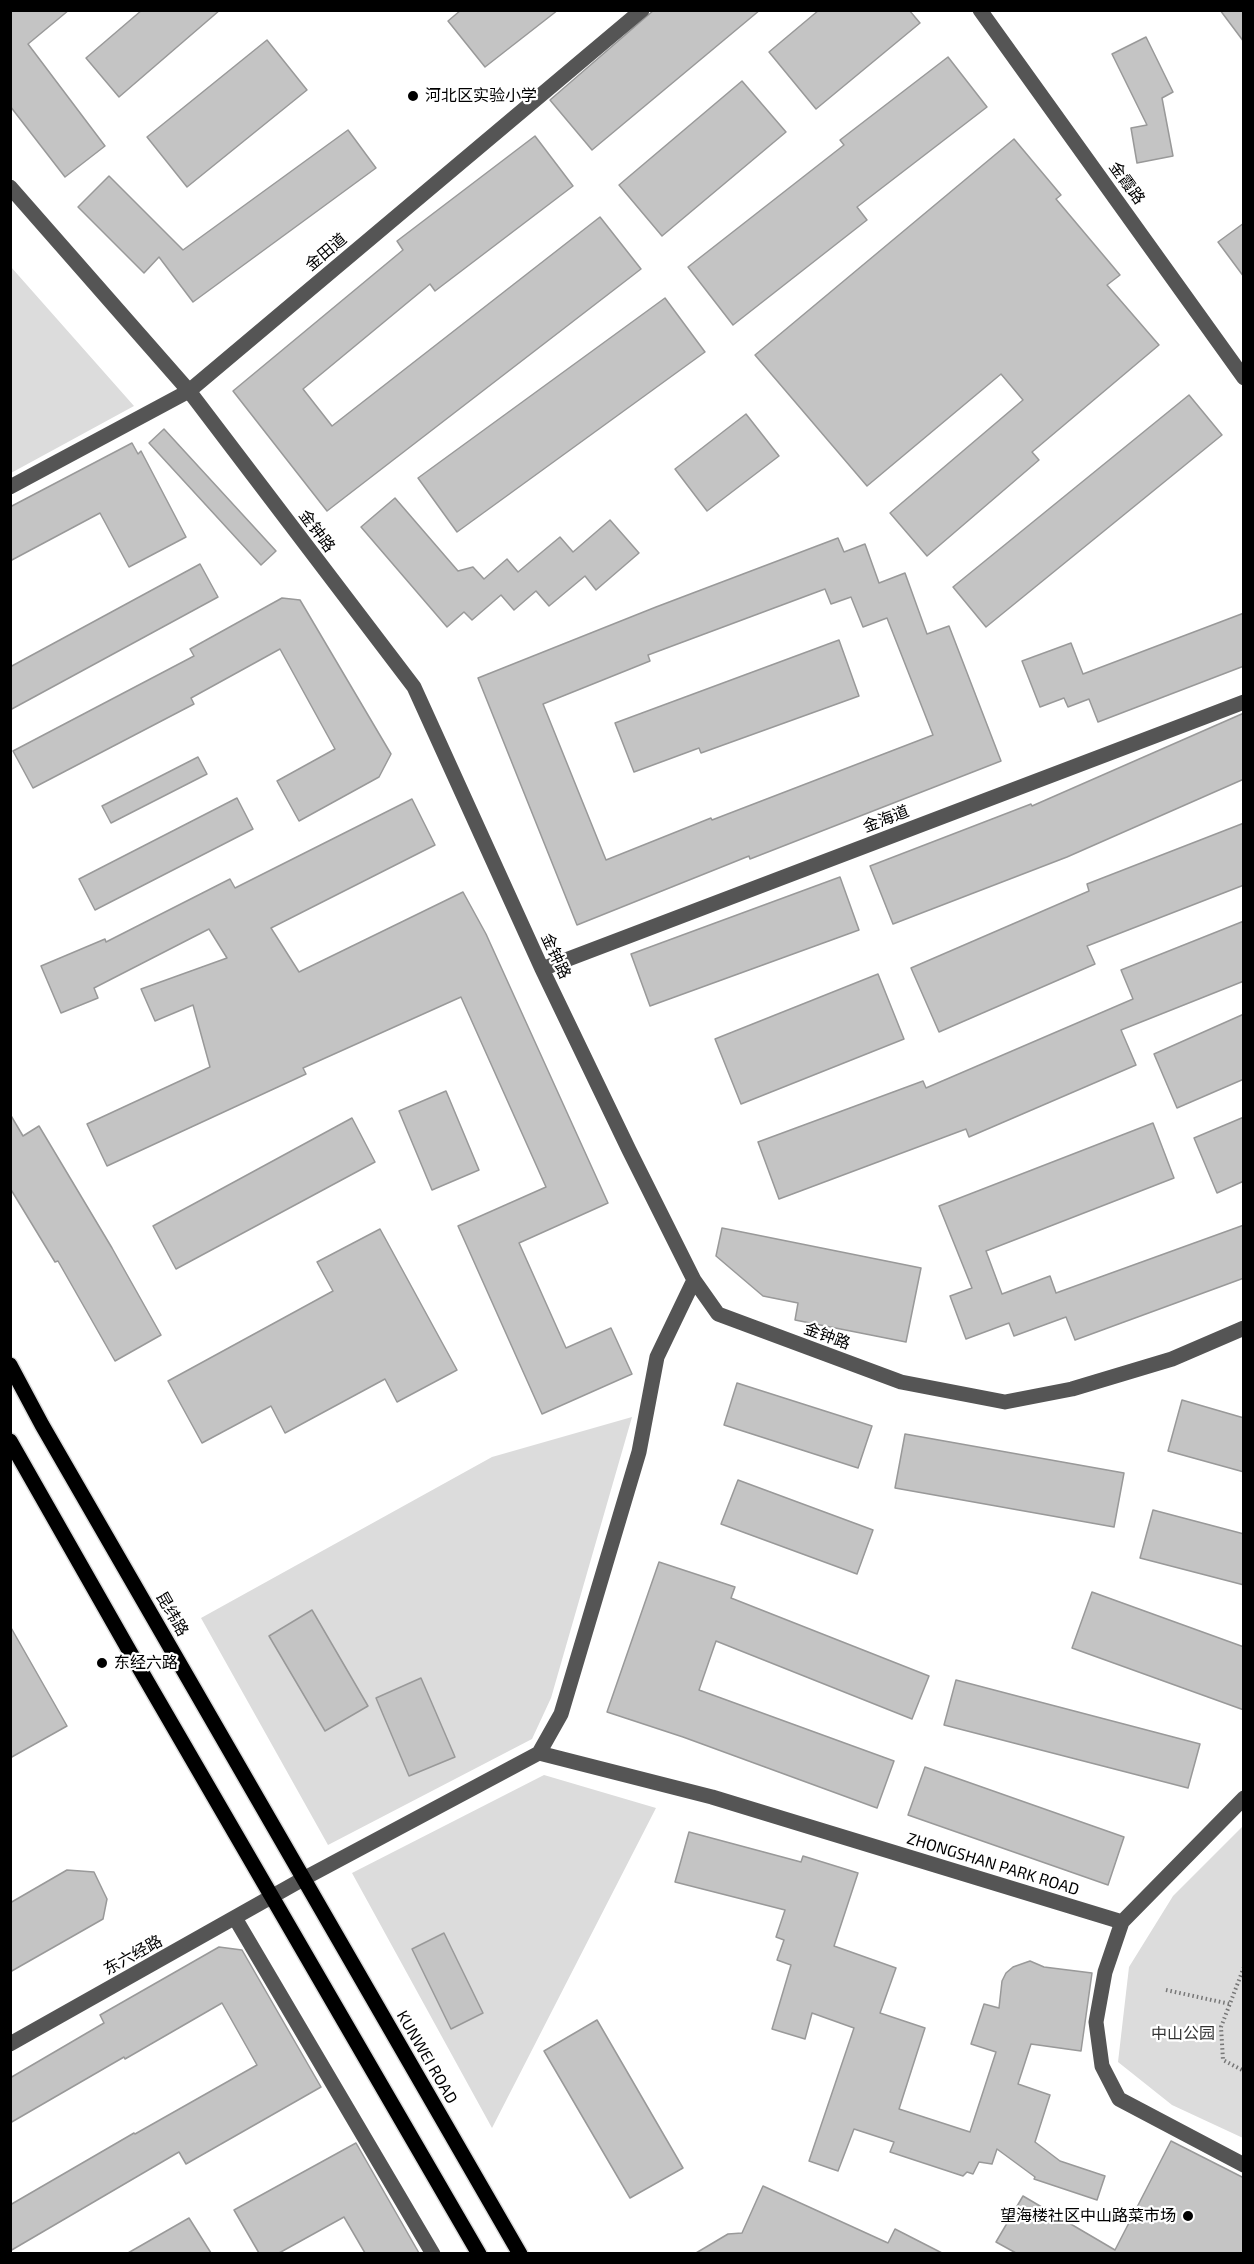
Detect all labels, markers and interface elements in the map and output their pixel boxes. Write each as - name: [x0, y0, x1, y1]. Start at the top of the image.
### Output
- place label: 河北区实验小学: [425, 86, 537, 106]
- marker: 河北区实验小学: [406, 89, 420, 103]
- street label: 金霞路: [1105, 158, 1149, 208]
- street label: 金田道: [301, 229, 351, 275]
- street label: 金钟路: [295, 506, 339, 556]
- street label: 金海道: [860, 801, 912, 837]
- street label: 金钟路: [537, 930, 575, 982]
- street label: 金钟路: [801, 1319, 853, 1353]
- street label: 昆纬路: [152, 1588, 192, 1640]
- place label: 东经六路: [114, 1653, 178, 1673]
- marker: 东经六路: [95, 1656, 109, 1670]
- street label: ZHONGSHAN PARK ROAD: [905, 1829, 1081, 1899]
- street label: 东六经路: [100, 1931, 166, 1979]
- street label: KUNWEI ROAD: [393, 2007, 461, 2107]
- park label: 中山公园: [1151, 2024, 1215, 2044]
- place label: 望海楼社区中山路菜市场: [1000, 2206, 1176, 2226]
- marker: 望海楼社区中山路菜市场: [1181, 2209, 1195, 2223]

